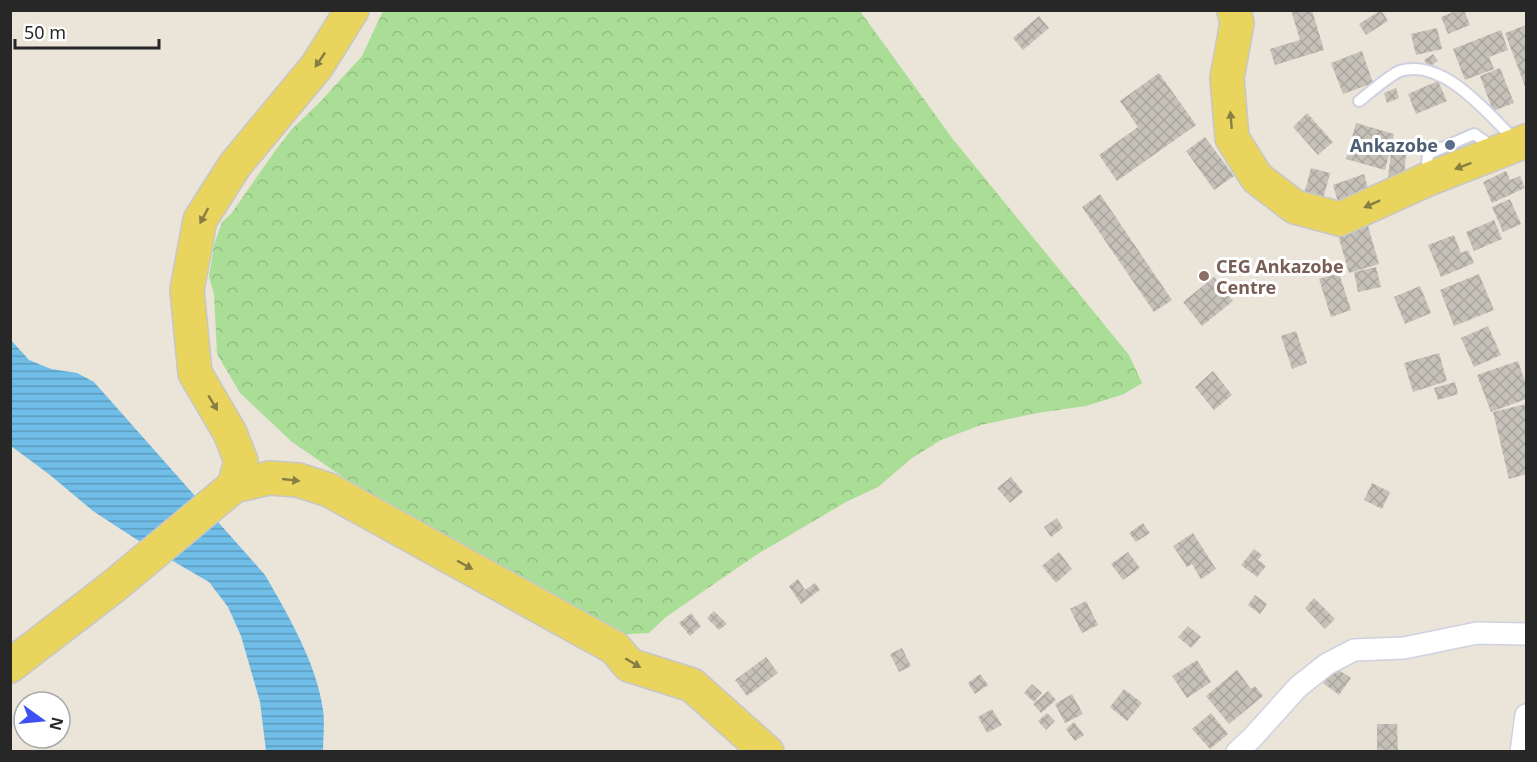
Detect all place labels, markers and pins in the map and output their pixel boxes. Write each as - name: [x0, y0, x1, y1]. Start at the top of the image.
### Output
- place label: Ankazobe: [1350, 133, 1438, 157]
- marker: Ankazobe: [1443, 138, 1457, 152]
- place label: CEG Ankazobe Centre: [1216, 254, 1344, 299]
- marker: CEG Ankazobe Centre: [1197, 269, 1211, 283]

